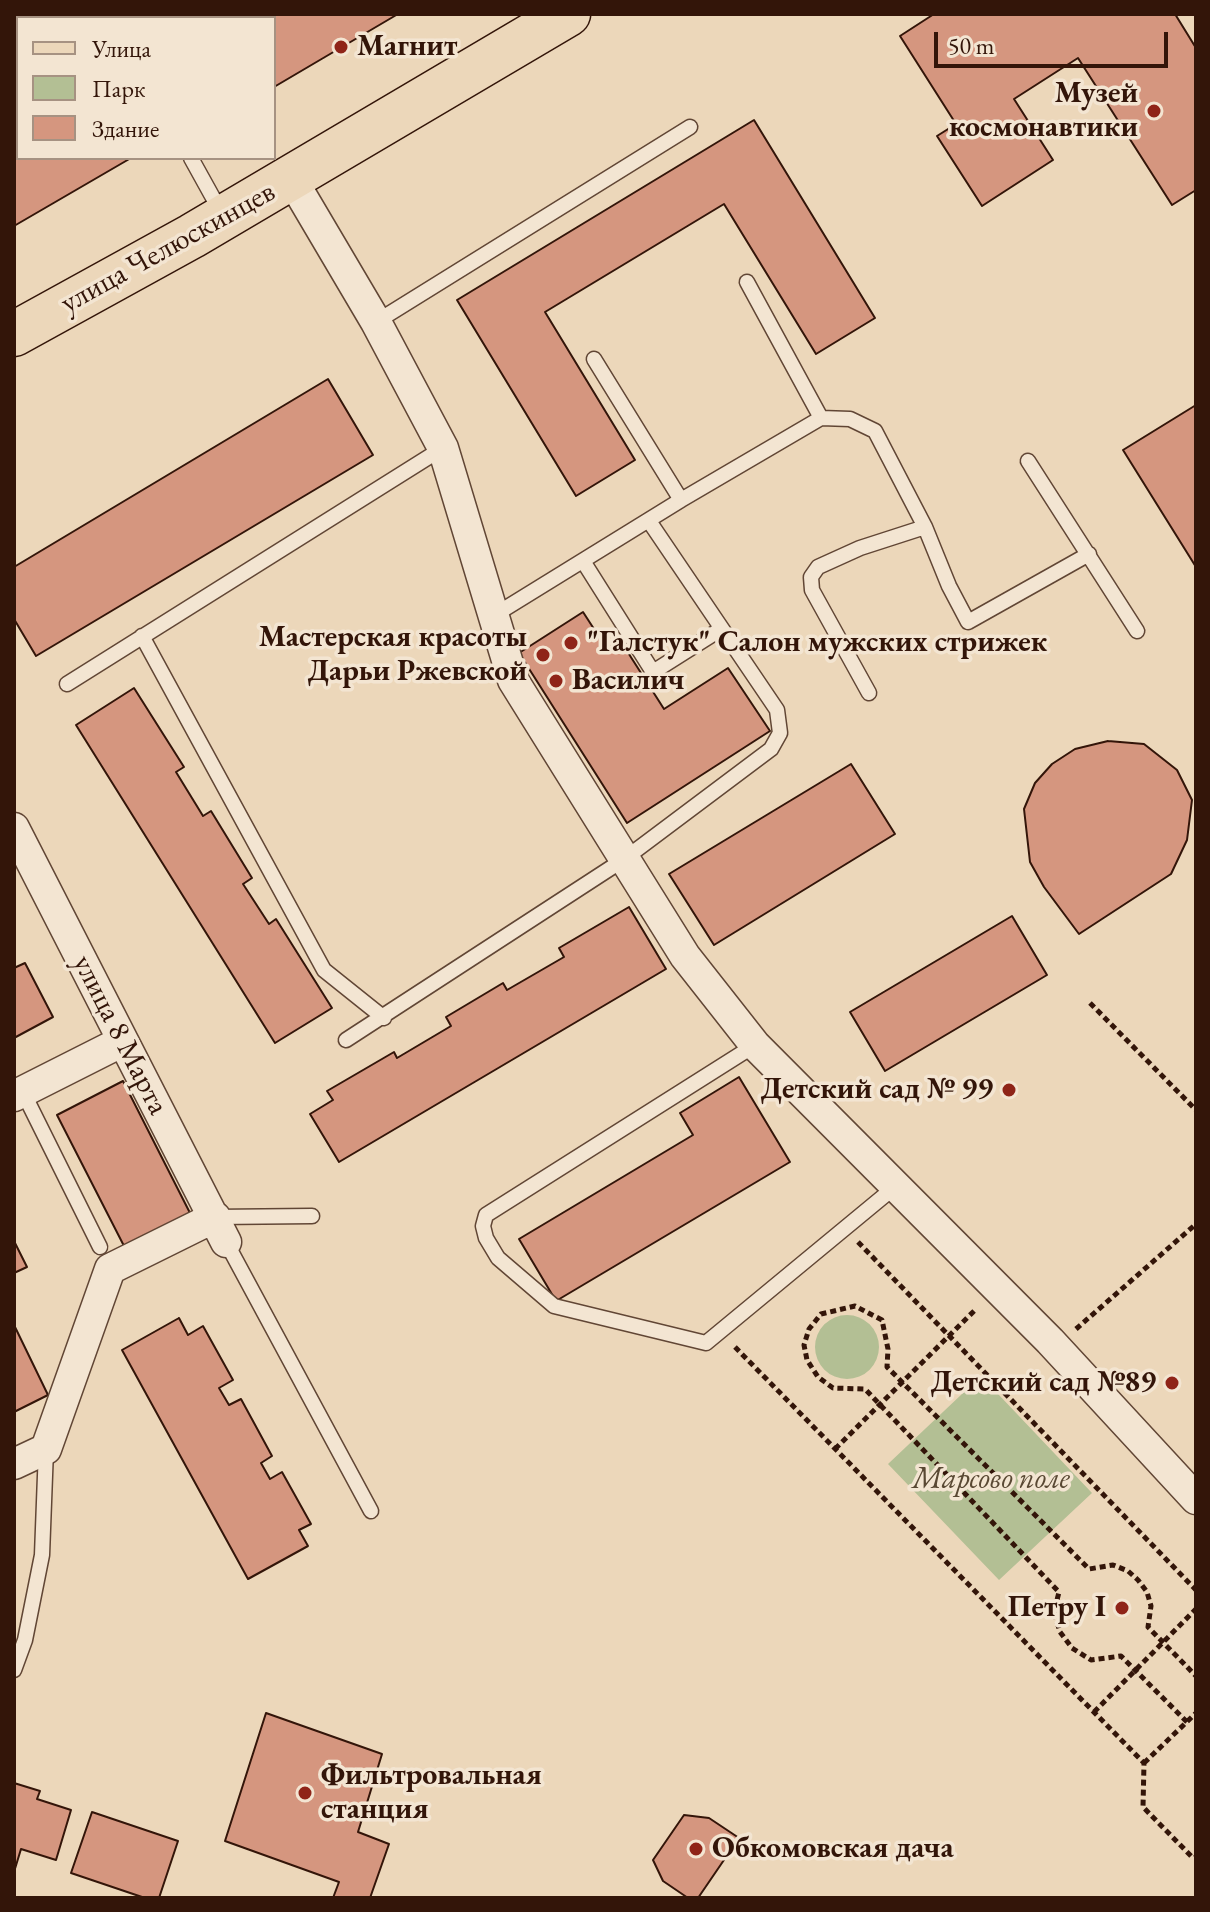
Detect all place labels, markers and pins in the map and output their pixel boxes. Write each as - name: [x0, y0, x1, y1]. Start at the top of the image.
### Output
- place label: Магнит: [357, 29, 457, 65]
- marker: Магнит: [332, 38, 350, 56]
- place label: Музей космонавтики: [949, 76, 1138, 146]
- marker: Музей космонавтики: [1145, 102, 1163, 120]
- place label: Мастерская красоты Дарьи Ржевской: [259, 620, 527, 690]
- place label: "Галстук" Салон мужских стрижек: [587, 625, 1047, 661]
- marker: "Галстук" Салон мужских стрижек: [562, 634, 580, 652]
- marker: Мастерская красоты Дарьи Ржевской: [534, 646, 552, 664]
- place label: Василич: [572, 663, 685, 699]
- marker: Василич: [547, 672, 565, 690]
- place label: Детский сад № 99: [760, 1072, 993, 1108]
- marker: Детский сад № 99: [1000, 1081, 1018, 1099]
- place label: Детский сад №89: [931, 1365, 1156, 1401]
- marker: Детский сад №89: [1163, 1374, 1181, 1392]
- place label: Петру I: [1008, 1590, 1106, 1626]
- marker: Петру I: [1113, 1599, 1131, 1617]
- place label: Фильтровальная станция: [321, 1758, 542, 1828]
- marker: Фильтровальная станция: [296, 1784, 314, 1802]
- place label: Обкомовская дача: [712, 1831, 954, 1867]
- marker: Обкомовская дача: [687, 1840, 705, 1858]

